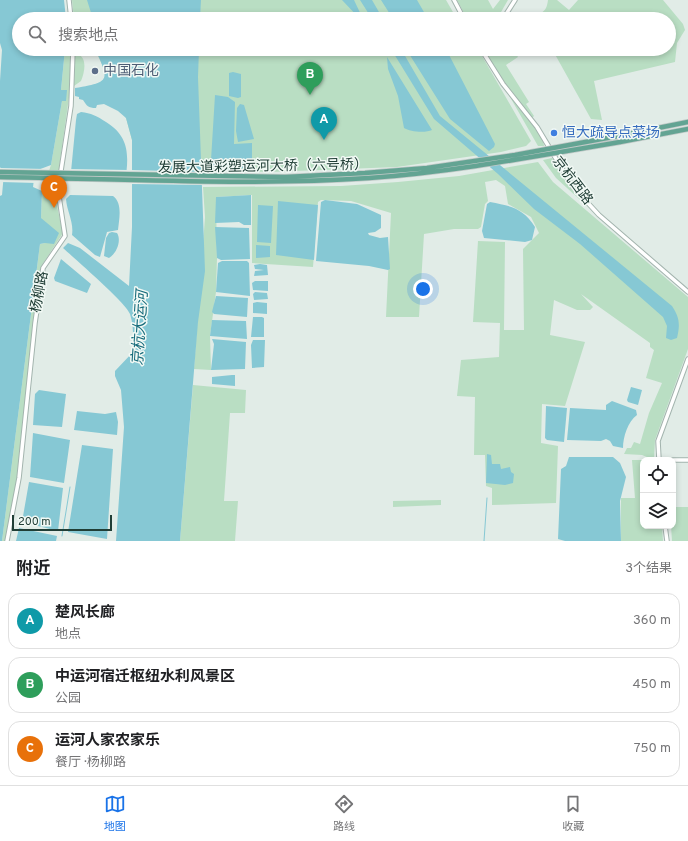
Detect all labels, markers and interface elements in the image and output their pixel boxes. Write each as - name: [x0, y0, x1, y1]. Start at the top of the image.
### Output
- search box: [12, 12, 676, 56]
- icon: search: [26, 23, 48, 45]
- text: 搜索地点: [58, 27, 118, 46]
- place label: 中国石化: [103, 62, 159, 80]
- pin: B: [297, 62, 323, 95]
- marker: 中国石化: [90, 66, 100, 76]
- pin: A: [311, 107, 337, 140]
- place label: 恒大疏导点菜场: [562, 125, 660, 142]
- marker: 恒大疏导点菜场: [549, 128, 559, 138]
- street label: 京杭西路: [548, 153, 596, 208]
- street label: 发展大道彩塑运河大桥（六号桥）: [158, 156, 368, 177]
- pin: C: [41, 175, 67, 208]
- street label: 杨柳路: [28, 270, 52, 314]
- your location: [413, 279, 433, 299]
- water label: 京杭大运河: [129, 287, 153, 366]
- map controls: [640, 457, 676, 529]
- button: locate: [640, 457, 676, 493]
- button: layers: [640, 493, 676, 529]
- scale bar: [12, 513, 112, 532]
- text: 200 m: [18, 515, 51, 529]
- text: 附近: [16, 559, 50, 581]
- text: 3个结果: [625, 561, 672, 577]
- text: 楚风长廊: [55, 604, 115, 623]
- text: A: [25, 613, 35, 629]
- text: 360 m: [633, 613, 671, 629]
- text: 地点: [55, 627, 81, 643]
- text: 中运河宿迁枢纽水利风景区: [55, 668, 235, 687]
- text: B: [26, 677, 34, 693]
- text: 450 m: [632, 677, 671, 693]
- text: 公园: [55, 691, 81, 707]
- text: 运河人家农家乐: [55, 732, 160, 751]
- text: C: [26, 741, 34, 757]
- text: 750 m: [634, 741, 671, 757]
- text: 餐厅 · 杨柳路: [55, 755, 126, 771]
- tab: 地图: [104, 793, 126, 834]
- tab: 路线: [333, 793, 355, 834]
- tab: 收藏: [562, 793, 584, 834]

